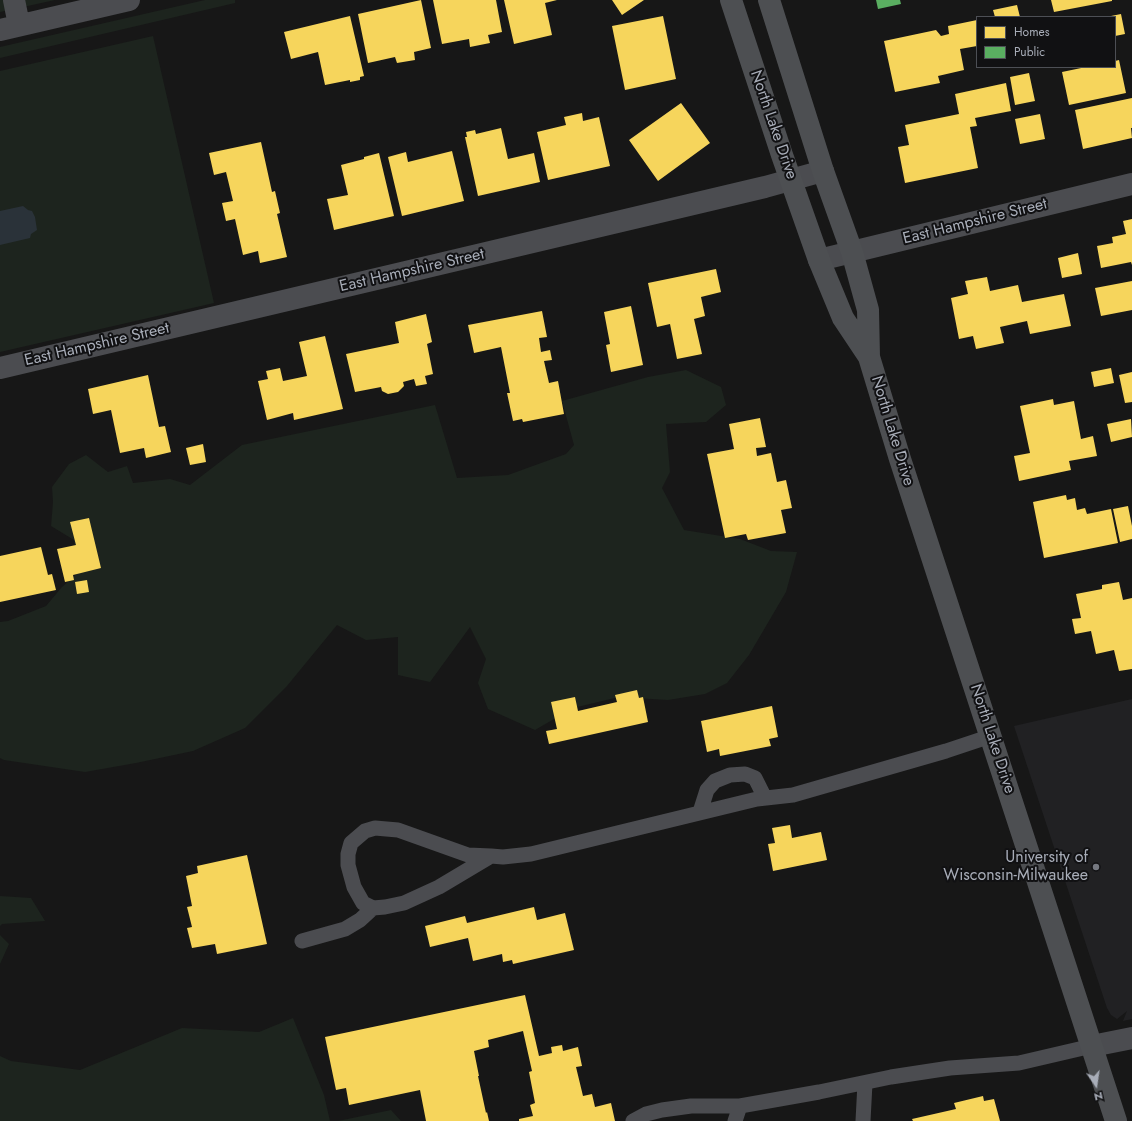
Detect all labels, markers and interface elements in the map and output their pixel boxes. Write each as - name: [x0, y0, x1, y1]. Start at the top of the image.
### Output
- legend: [976, 16, 1116, 68]
- text: Homes: [1014, 23, 1050, 41]
- text: Public: [1014, 43, 1045, 61]
- street label: North Lake Drive: [745, 68, 801, 182]
- street label: East Hampshire Street: [901, 195, 1049, 249]
- street label: East Hampshire Street: [338, 245, 486, 297]
- street label: East Hampshire Street: [23, 319, 171, 371]
- street label: North Lake Drive: [866, 374, 918, 488]
- street label: North Lake Drive: [965, 682, 1019, 796]
- place label: University of Wisconsin-Milwaukee: [943, 848, 1088, 886]
- marker: University of Wisconsin-Milwaukee: [1091, 862, 1101, 872]
- north arrow: [1076, 1065, 1116, 1105]
- text: N: [1093, 1088, 1105, 1105]

